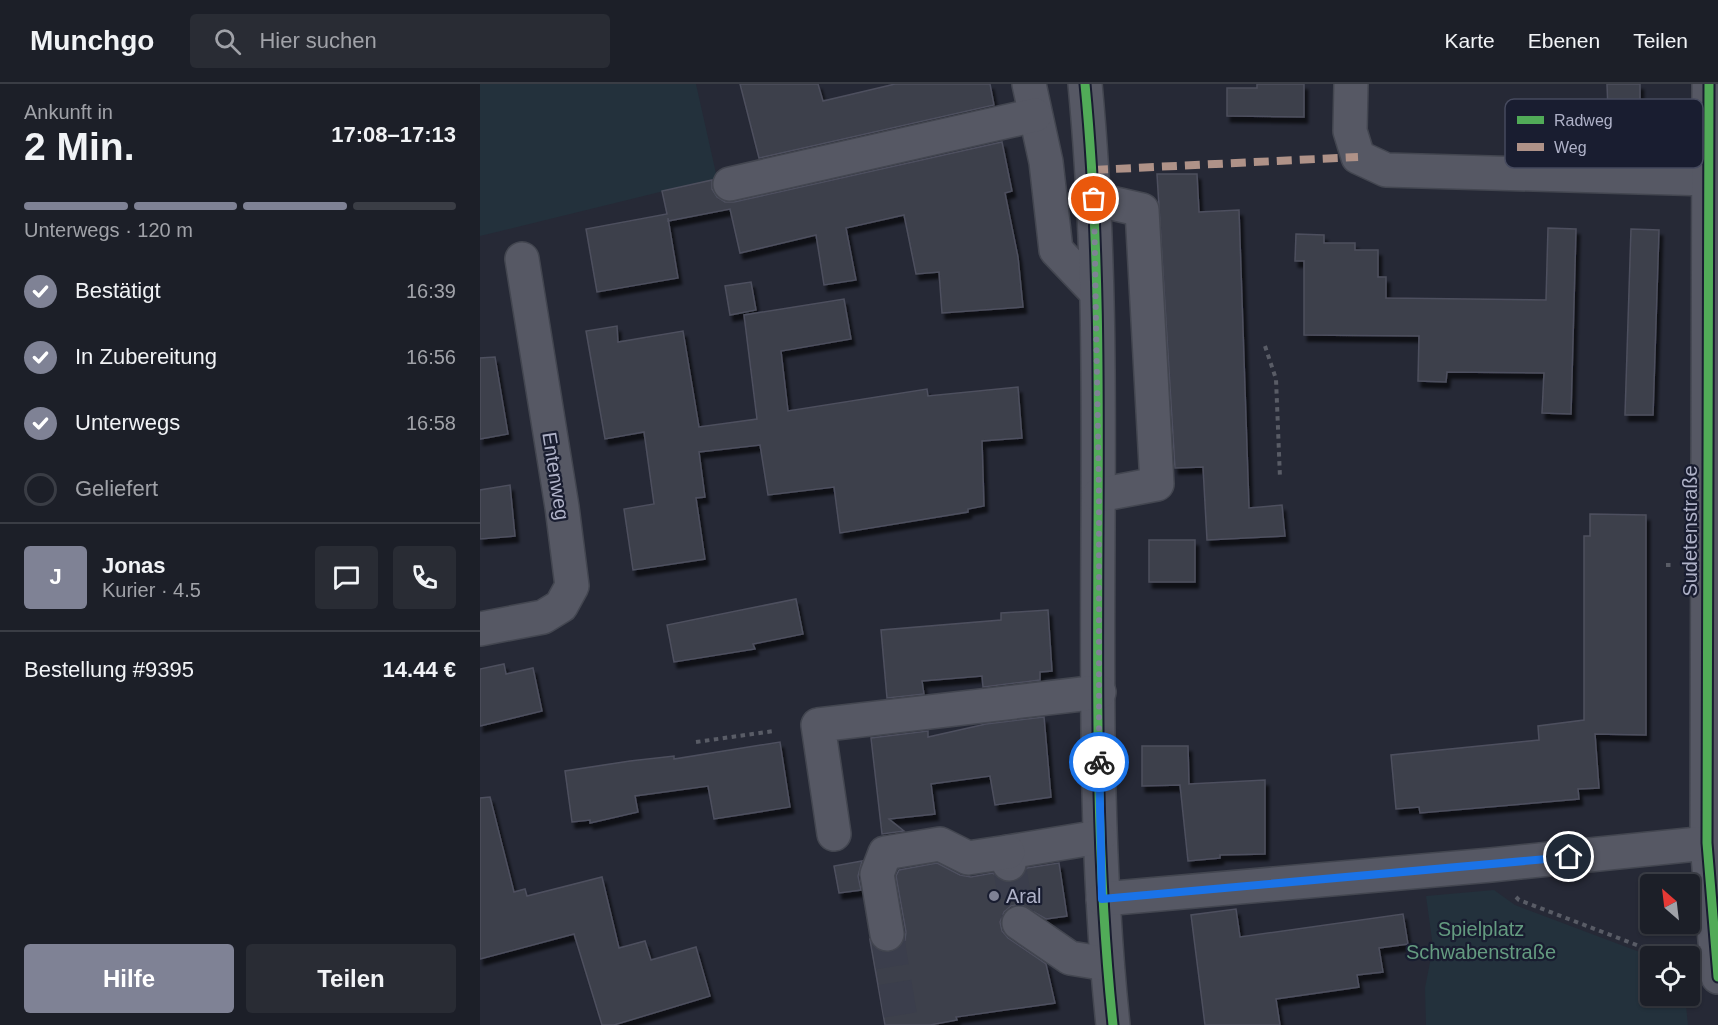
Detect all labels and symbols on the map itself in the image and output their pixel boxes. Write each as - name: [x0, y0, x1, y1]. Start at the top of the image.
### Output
- legend: [1505, 99, 1703, 168]
- text: Radweg: [1554, 112, 1613, 129]
- text: Weg: [1554, 139, 1587, 156]
- pin: [1068, 173, 1119, 224]
- street label: Entenweg: [538, 430, 574, 522]
- street label: Sudetenstraße: [1679, 465, 1701, 597]
- courier: [1069, 732, 1129, 792]
- pin: [1543, 831, 1594, 882]
- north arrow: [1640, 874, 1700, 934]
- place label: Aral: [1006, 885, 1042, 907]
- marker: Aral: [987, 889, 1001, 903]
- park label: Spielplatz Schwabenstraße: [1406, 918, 1556, 963]

